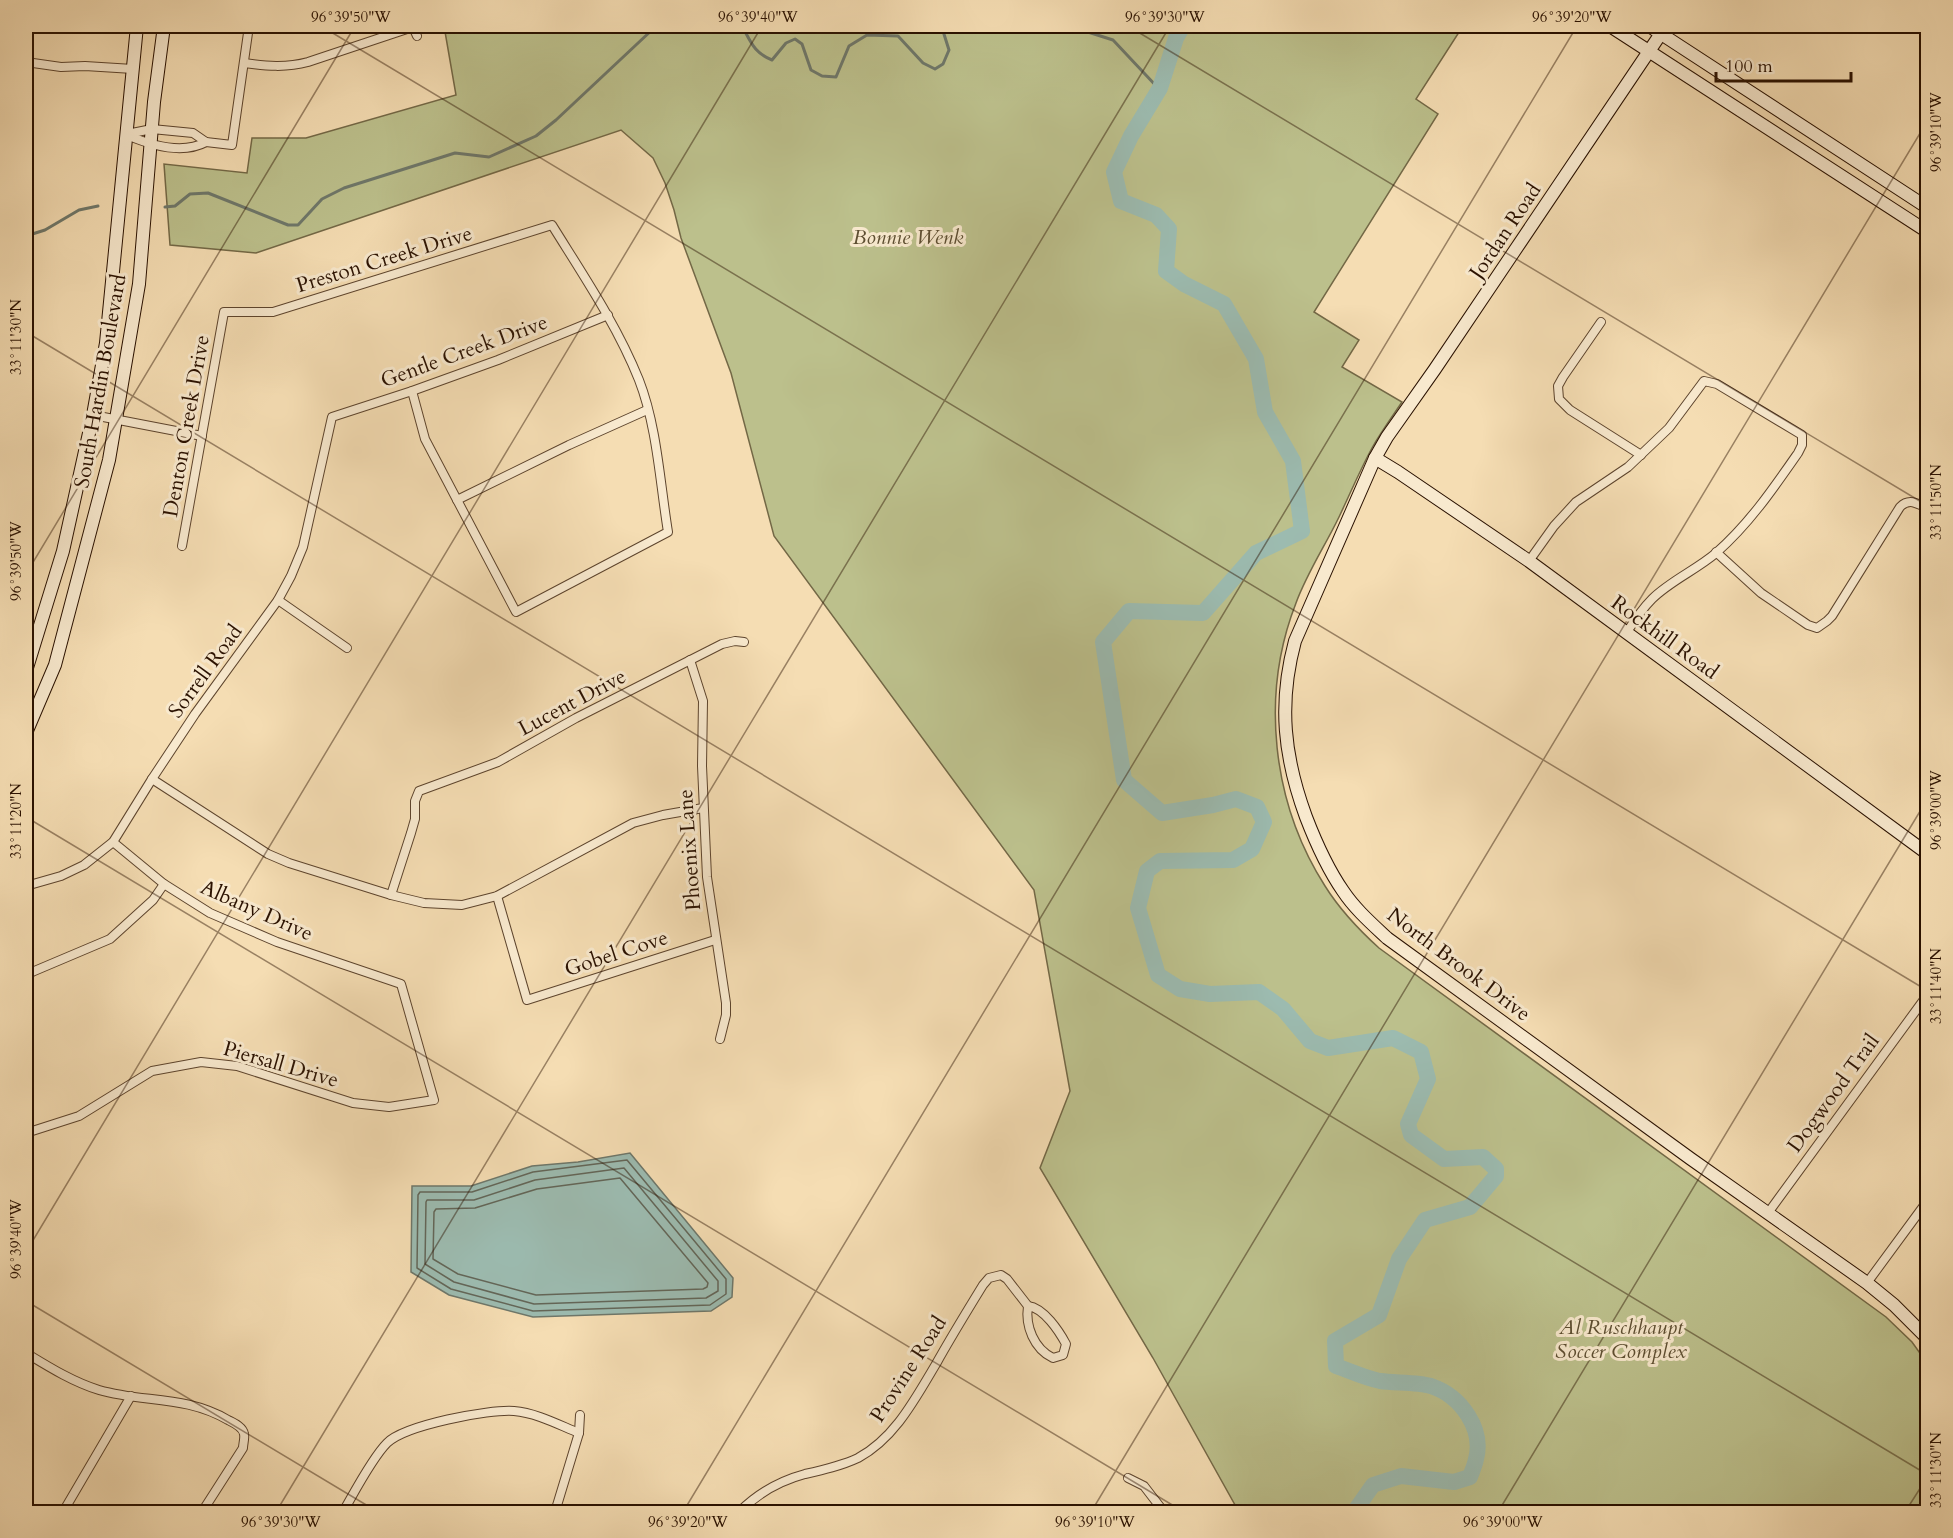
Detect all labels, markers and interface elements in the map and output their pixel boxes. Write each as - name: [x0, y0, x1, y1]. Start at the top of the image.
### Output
- text: 96°39'50"W: [311, 7, 391, 27]
- text: 96°39'40"W: [718, 7, 798, 27]
- text: 96°39'30"W: [1125, 7, 1205, 27]
- text: 96°39'20"W: [1532, 7, 1612, 27]
- scale bar: [1716, 45, 1851, 83]
- text: 100 m: [1725, 54, 1773, 79]
- text: 96°39'10"W: [1926, 92, 1946, 172]
- street label: Jordan Road: [1461, 178, 1548, 288]
- street label: Preston Creek Drive: [293, 219, 476, 300]
- park label: Bonnie Wenk: [853, 223, 964, 252]
- street label: South Hardin Boulevard: [67, 272, 134, 490]
- text: 33°11'30"N: [6, 299, 26, 375]
- street label: Gentle Creek Drive: [377, 308, 552, 395]
- street label: Denton Creek Drive: [156, 333, 217, 519]
- text: 33°11'50"N: [1926, 464, 1946, 540]
- text: 96°39'50"W: [6, 521, 26, 601]
- street label: Rockhill Road: [1605, 588, 1724, 686]
- street label: Sorrell Road: [162, 619, 249, 724]
- street label: Lucent Drive: [513, 662, 631, 743]
- text: 96°39'00"W: [1926, 770, 1946, 850]
- text: 33°11'20"N: [6, 783, 26, 859]
- street label: Phoenix Lane: [671, 788, 708, 912]
- street label: Albany Drive: [196, 873, 318, 948]
- street label: North Brook Drive: [1381, 901, 1537, 1028]
- street label: Gobel Cove: [561, 923, 672, 984]
- text: 33°11'40"N: [1926, 948, 1946, 1024]
- street label: Dogwood Trail: [1781, 1028, 1886, 1158]
- street label: Piersall Drive: [220, 1034, 342, 1095]
- text: 96°39'40"W: [6, 1199, 26, 1279]
- street label: Provine Road: [863, 1311, 954, 1428]
- park label: Al Ruschhaupt Soccer Complex: [1555, 1313, 1687, 1366]
- text: 33°11'30"N: [1926, 1432, 1946, 1508]
- text: 96°39'30"W: [241, 1512, 321, 1532]
- text: 96°39'20"W: [648, 1512, 728, 1532]
- text: 96°39'10"W: [1055, 1512, 1135, 1532]
- text: 96°39'00"W: [1463, 1512, 1543, 1532]

